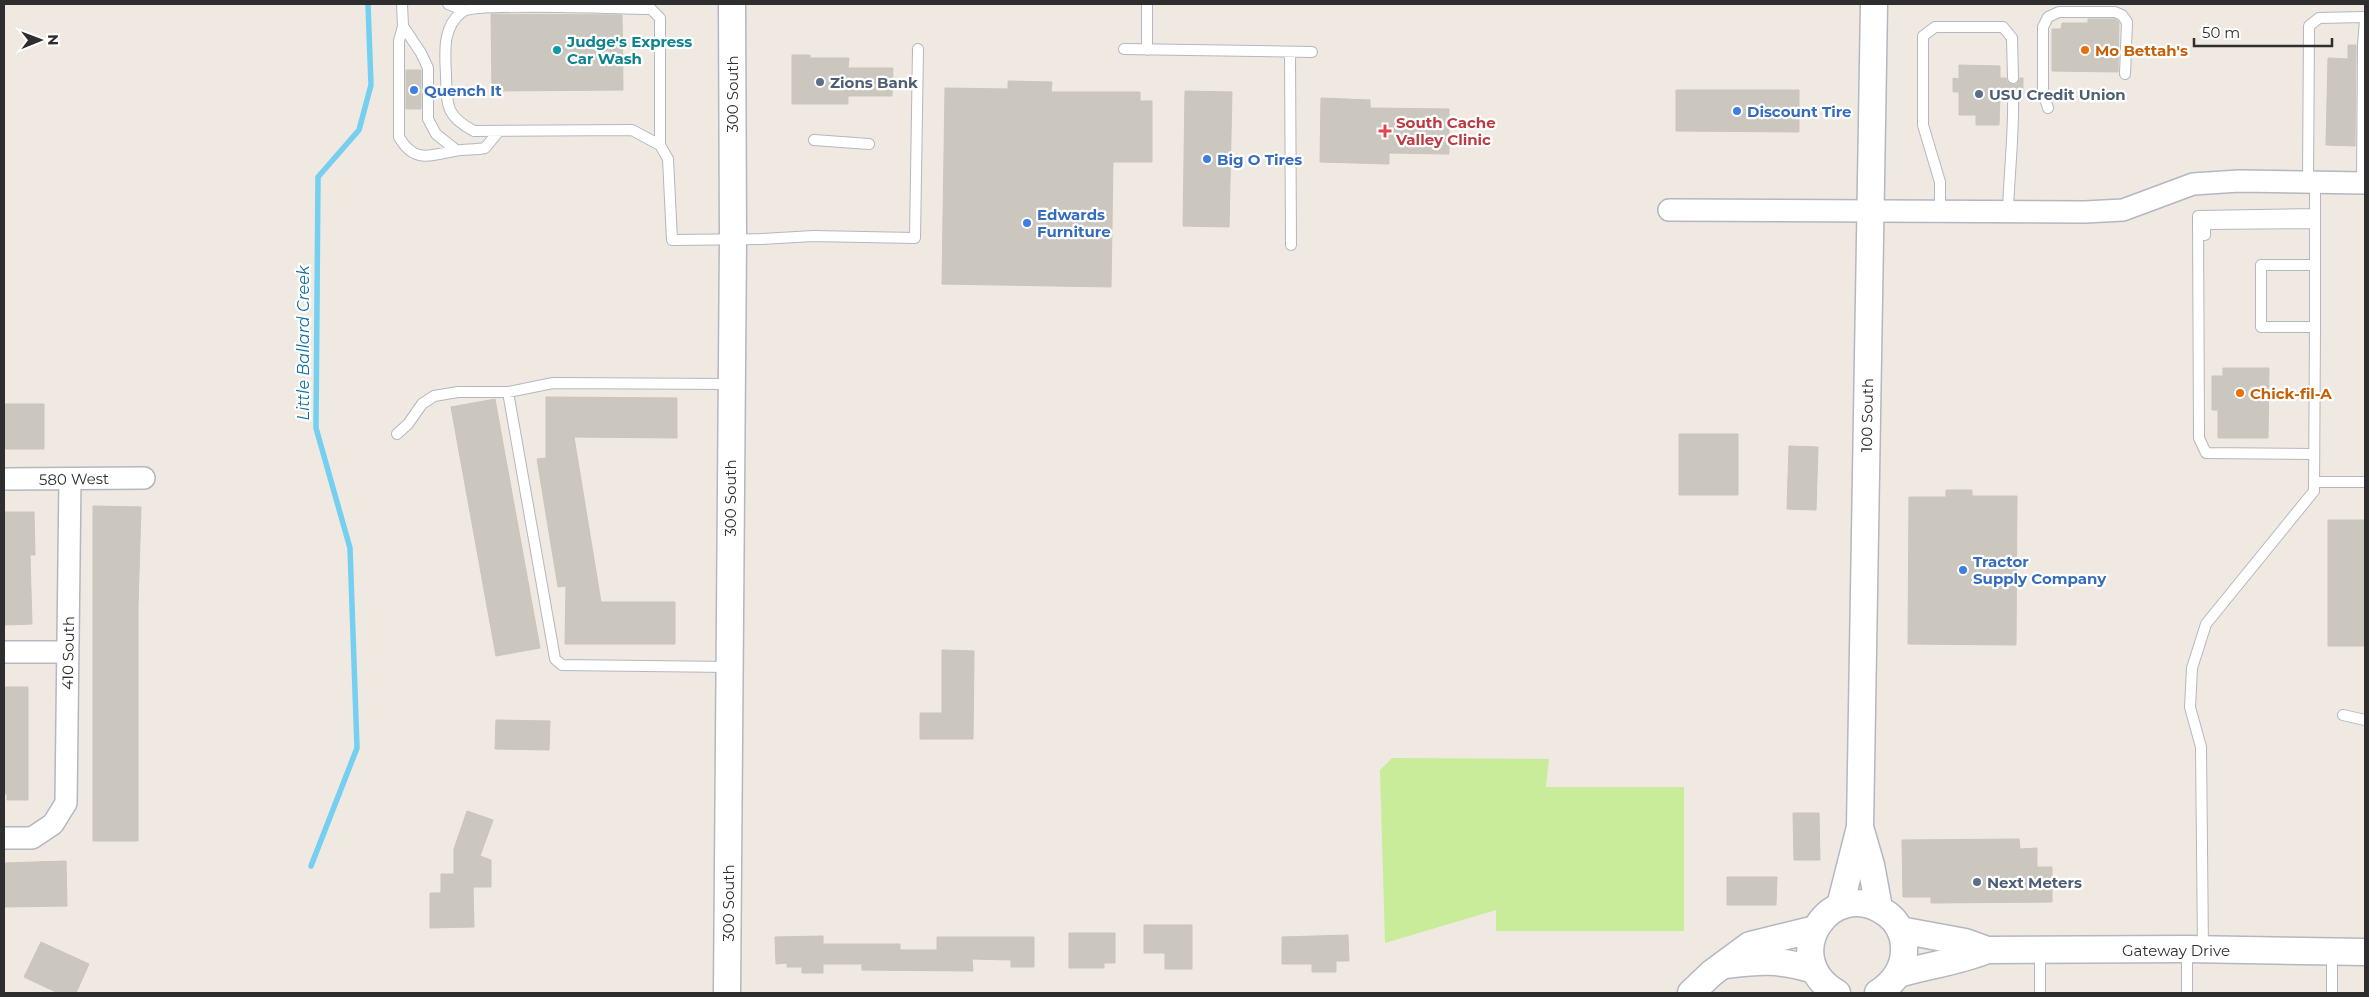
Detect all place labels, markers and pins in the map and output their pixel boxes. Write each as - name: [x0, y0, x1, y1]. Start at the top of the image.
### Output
- place label: Judge's Express Car Wash: [566, 32, 692, 68]
- place label: Mo Bettah's: [2095, 41, 2188, 60]
- marker: Judge's Express Car Wash: [551, 44, 563, 56]
- marker: Mo Bettah's: [2079, 44, 2091, 56]
- place label: Zions Bank: [830, 73, 918, 92]
- marker: Zions Bank: [814, 76, 826, 88]
- place label: Quench It: [424, 81, 502, 100]
- marker: Quench It: [408, 84, 420, 96]
- place label: USU Credit Union: [1989, 85, 2126, 104]
- marker: USU Credit Union: [1973, 88, 1985, 100]
- place label: Discount Tire: [1747, 102, 1851, 121]
- marker: Discount Tire: [1731, 105, 1743, 117]
- place label: South Cache Valley Clinic: [1395, 113, 1496, 149]
- marker: South Cache Valley Clinic: [1378, 124, 1392, 138]
- place label: Big O Tires: [1217, 150, 1302, 169]
- marker: Big O Tires: [1201, 153, 1213, 165]
- place label: Edwards Furniture: [1037, 205, 1111, 241]
- marker: Edwards Furniture: [1021, 217, 1033, 229]
- place label: Chick-fil-A: [2250, 384, 2332, 403]
- marker: Chick-fil-A: [2234, 387, 2246, 399]
- place label: Tractor Supply Company: [1973, 552, 2107, 588]
- marker: Tractor Supply Company: [1957, 564, 1969, 576]
- place label: Next Meters: [1987, 873, 2082, 892]
- marker: Next Meters: [1971, 876, 1983, 888]

